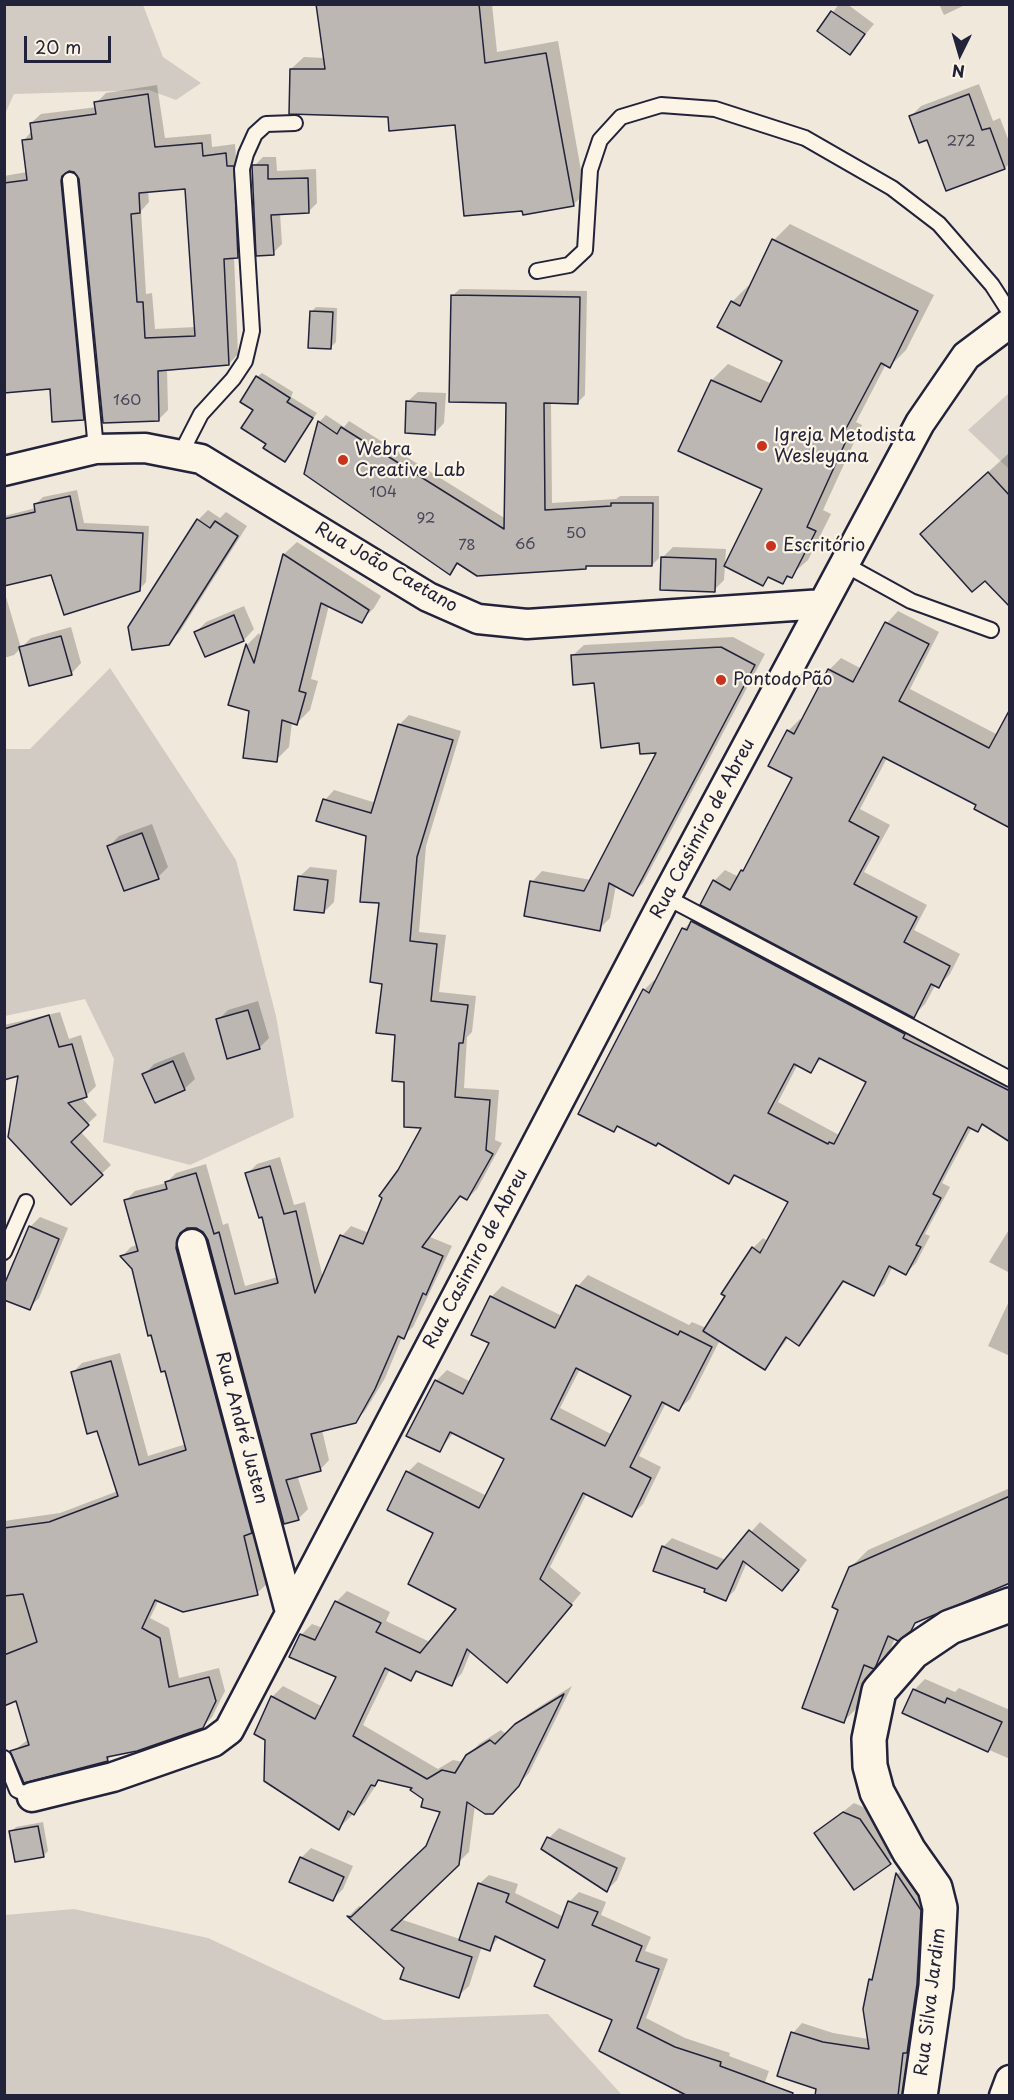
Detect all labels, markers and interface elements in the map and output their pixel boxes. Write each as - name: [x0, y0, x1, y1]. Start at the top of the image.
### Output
- scale bar: [27, 24, 114, 62]
- north arrow: [930, 24, 990, 84]
- text: 20 m: [35, 33, 81, 60]
- text: N: [951, 59, 966, 84]
- house number: 272: [946, 133, 976, 151]
- house number: 160: [113, 392, 141, 410]
- place label: Igreja Metodista Wesleyana: [774, 425, 915, 468]
- place label: Webra Creative Lab: [355, 439, 465, 482]
- marker: Igreja Metodista Wesleyana: [755, 439, 769, 453]
- marker: Webra Creative Lab: [336, 453, 350, 467]
- house number: 104: [369, 484, 397, 502]
- house number: 92: [417, 510, 435, 528]
- street label: Rua João Caetano: [311, 518, 461, 618]
- house number: 50: [566, 525, 586, 543]
- place label: Escritório: [783, 535, 865, 557]
- house number: 66: [515, 536, 535, 554]
- house number: 78: [458, 537, 476, 555]
- marker: Escritório: [764, 539, 778, 553]
- place label: PontodoPão: [733, 669, 833, 691]
- marker: PontodoPão: [714, 673, 728, 687]
- street label: Rua Casimiro de Abreu: [646, 735, 760, 923]
- street label: Rua Casimiro de Abreu: [419, 1165, 533, 1353]
- street label: Rua André Justen: [210, 1349, 272, 1507]
- street label: Rua Silva Jardim: [911, 1927, 951, 2077]

